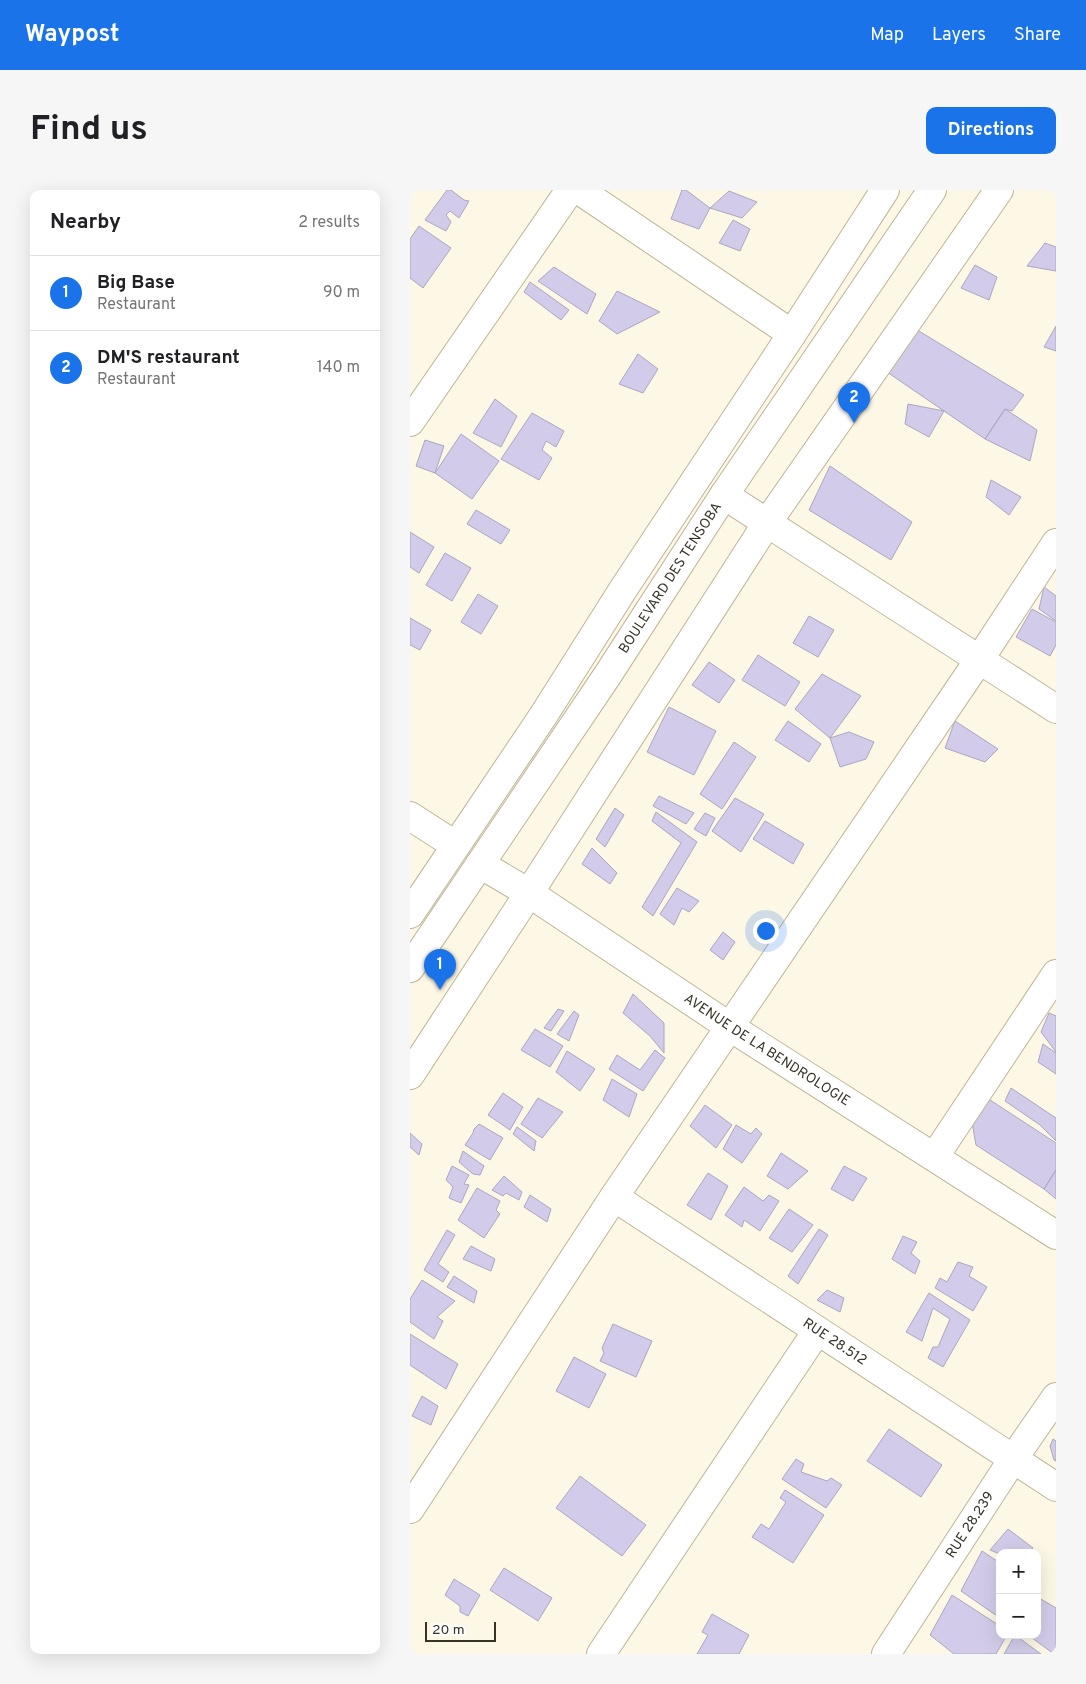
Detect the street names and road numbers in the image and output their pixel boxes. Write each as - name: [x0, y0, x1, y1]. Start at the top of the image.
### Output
- street label: BOULEVARD DES TENSOBA: [615, 499, 725, 657]
- street label: AVENUE DE LA BENDROLOGIE: [681, 990, 853, 1110]
- street label: RUE 28.512: [799, 1315, 870, 1369]
- street label: RUE 28.239: [942, 1489, 998, 1561]

